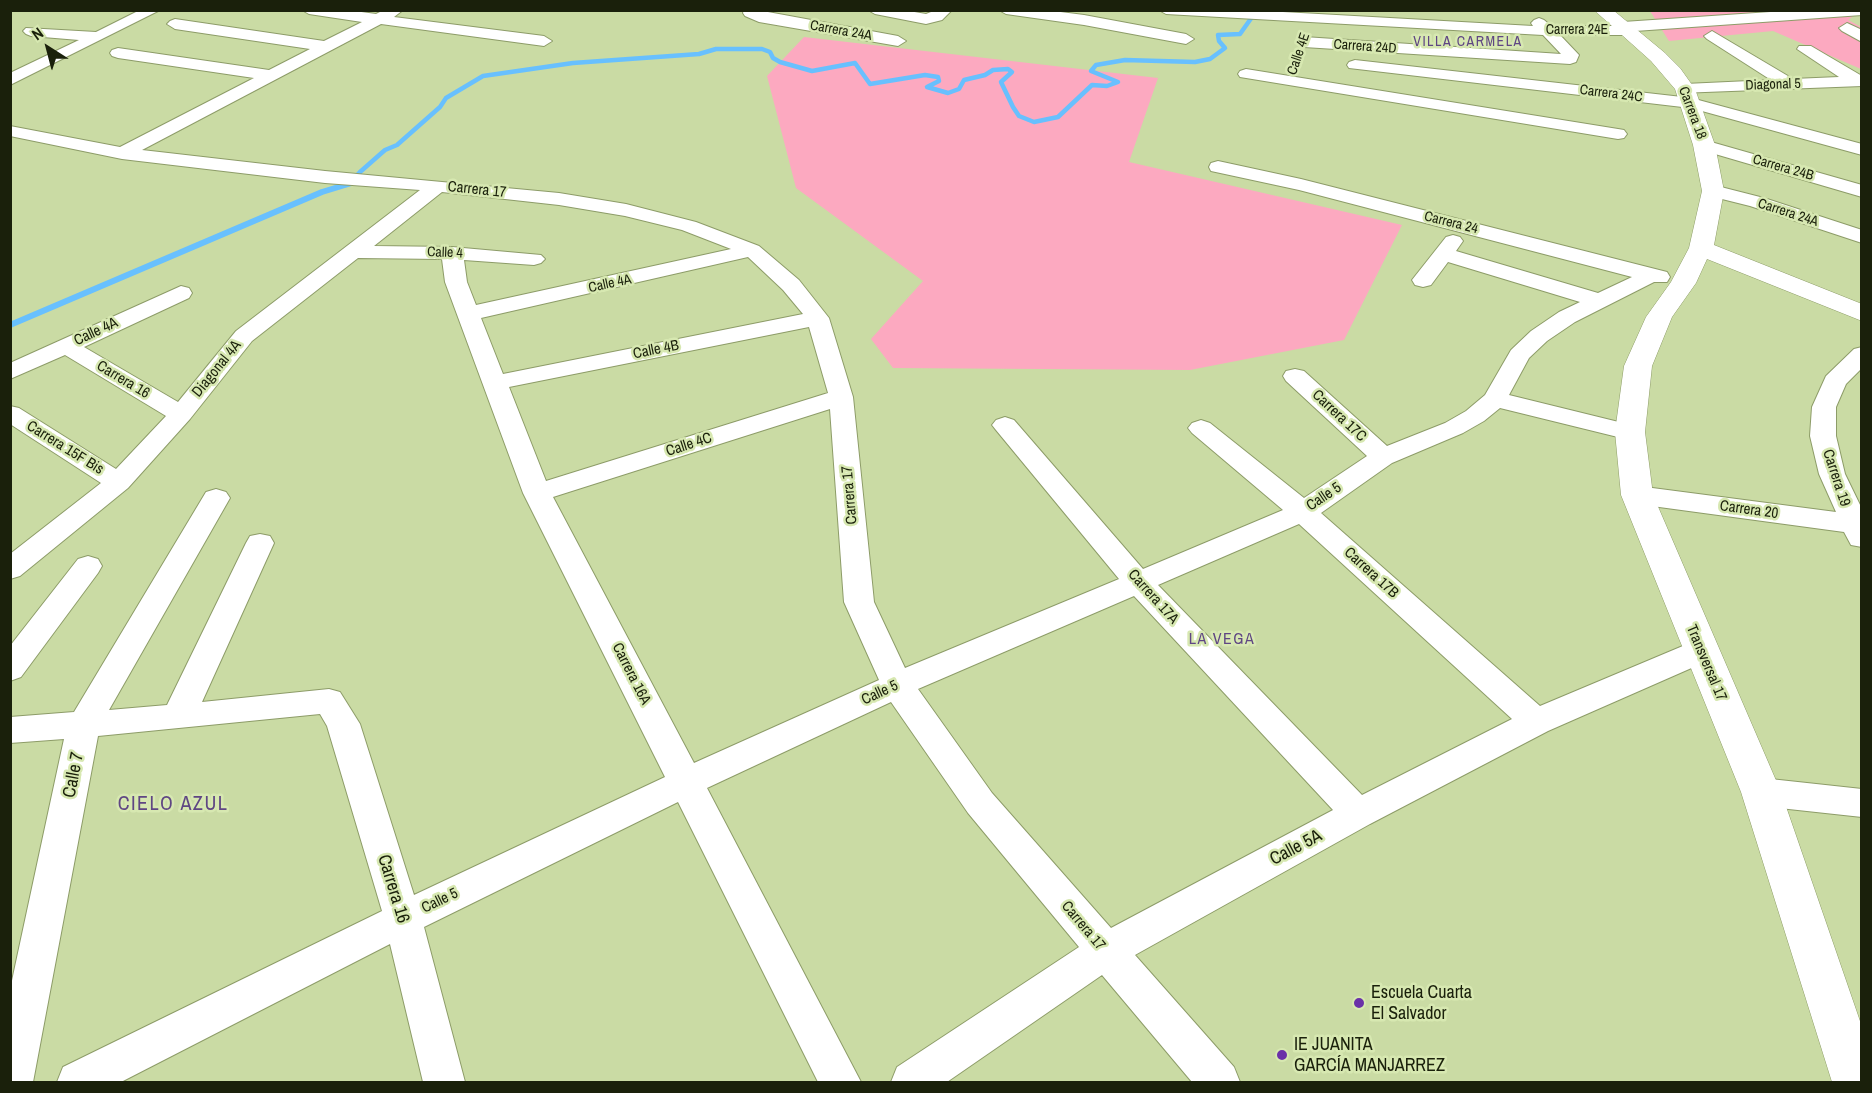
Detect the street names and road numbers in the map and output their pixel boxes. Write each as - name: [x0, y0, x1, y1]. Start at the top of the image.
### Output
- street label: Carrera 24A: [809, 17, 873, 45]
- street label: Carrera 24E: [1546, 22, 1608, 38]
- street label: Calle 4E: [1284, 31, 1314, 77]
- street label: Carrera 24D: [1333, 36, 1397, 58]
- street label: Diagonal 5: [1745, 76, 1801, 94]
- street label: Carrera 24C: [1579, 82, 1643, 106]
- street label: Carrera 18: [1674, 84, 1710, 142]
- street label: Carrera 24B: [1751, 151, 1815, 185]
- street label: Carrera 17: [447, 178, 507, 202]
- street label: Carrera 24A: [1756, 195, 1820, 231]
- street label: Carrera 24: [1422, 208, 1480, 238]
- street label: Calle 4: [427, 244, 463, 262]
- street label: Calle 4A: [587, 271, 633, 297]
- street label: Calle 4A: [71, 314, 121, 350]
- street label: Diagonal 4A: [189, 337, 245, 401]
- street label: Calle 4B: [631, 337, 681, 363]
- street label: Carrera 16: [93, 357, 153, 403]
- street label: Carrera 17C: [1308, 386, 1370, 446]
- street label: Carrera 15F Bis: [23, 417, 107, 479]
- street label: Calle 4C: [664, 429, 714, 461]
- street label: Carrera 19: [1818, 447, 1854, 509]
- street label: Carrera 17: [838, 465, 862, 525]
- street label: Calle 5: [1303, 479, 1345, 515]
- street label: Carrera 20: [1719, 497, 1779, 523]
- street label: Carrera 17B: [1340, 544, 1402, 602]
- street label: Carrera 17A: [1124, 566, 1182, 628]
- street label: Transversal 17: [1682, 622, 1730, 704]
- street label: Carrera 16A: [608, 640, 654, 708]
- street label: Calle 5: [859, 677, 901, 709]
- street label: Calle 7: [59, 750, 89, 800]
- street label: Calle 5A: [1266, 825, 1326, 871]
- street label: Carrera 16: [372, 852, 414, 926]
- street label: Calle 5: [419, 885, 461, 917]
- street label: Carrera 17: [1057, 898, 1109, 954]

